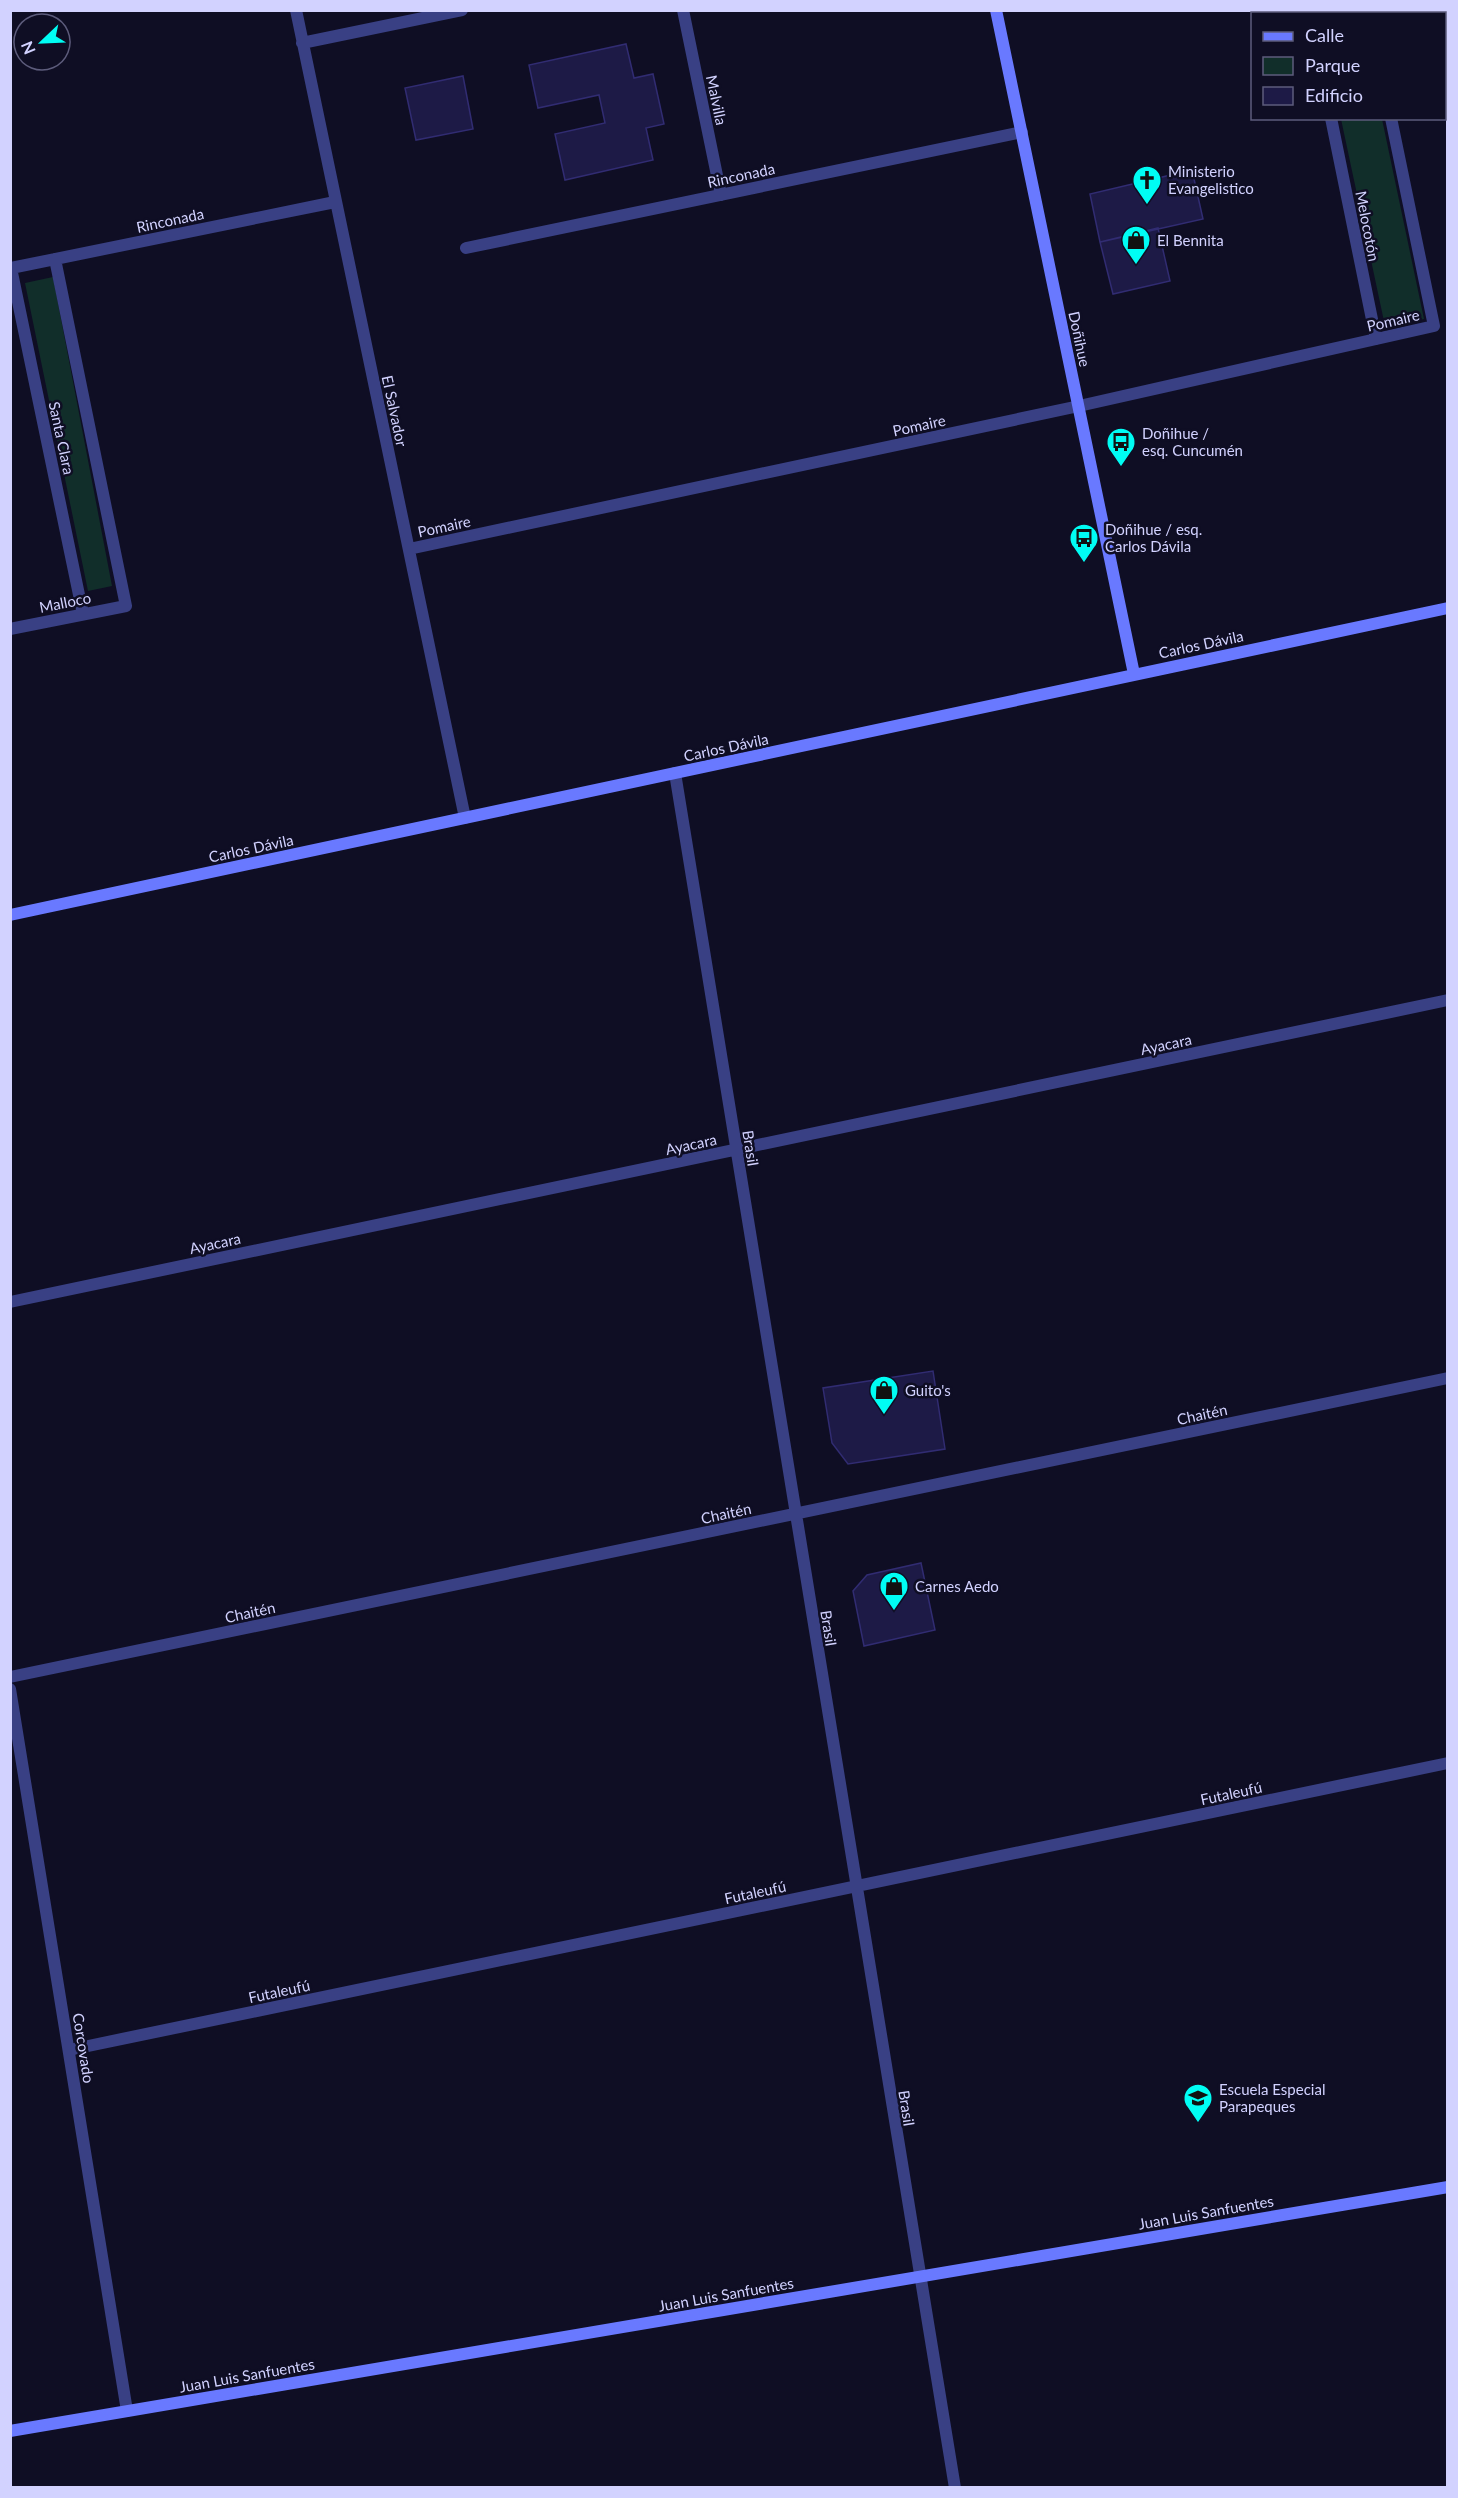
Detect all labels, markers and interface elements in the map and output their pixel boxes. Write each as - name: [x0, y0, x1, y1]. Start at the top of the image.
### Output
- north arrow: [12, 12, 72, 72]
- legend: [1251, 12, 1446, 120]
- text: Calle: [1305, 24, 1344, 46]
- text: N: [17, 39, 39, 57]
- text: Parque: [1305, 54, 1360, 76]
- street label: Malvilla: [703, 73, 731, 127]
- text: Edificio: [1305, 84, 1363, 106]
- street label: Rinconada: [706, 159, 776, 191]
- place label: Ministerio Evangelistico: [1168, 162, 1254, 197]
- church icon: Ministerio Evangelistico: [1131, 164, 1163, 206]
- street label: Melocotón: [1352, 189, 1384, 263]
- street label: Rinconada: [135, 204, 205, 236]
- shop icon: El Bennita: [1120, 224, 1152, 266]
- place label: El Bennita: [1157, 231, 1224, 249]
- street label: Pomaire: [1365, 305, 1421, 335]
- street label: Doñihue: [1065, 310, 1095, 369]
- street label: El Salvador: [379, 374, 411, 449]
- street label: Santa Clara: [45, 400, 79, 476]
- street label: Pomaire: [891, 411, 947, 439]
- place label: Doñihue / esq. Cuncumén: [1142, 424, 1243, 459]
- bus stop icon: Doñihue / esq. Cuncumén: [1105, 426, 1137, 468]
- street label: Pomaire: [416, 512, 472, 540]
- place label: Doñihue / esq. Carlos Dávila: [1105, 520, 1202, 555]
- bus stop icon: Doñihue / esq. Carlos Dávila: [1068, 522, 1100, 564]
- street label: Malloco: [38, 588, 92, 616]
- street label: Carlos Dávila: [1157, 626, 1245, 662]
- street label: Carlos Dávila: [682, 729, 770, 765]
- street label: Carlos Dávila: [207, 830, 295, 866]
- street label: Ayacara: [1139, 1030, 1193, 1058]
- street label: Brasil: [739, 1129, 763, 1167]
- street label: Ayacara: [664, 1130, 718, 1158]
- street label: Ayacara: [188, 1229, 242, 1257]
- shop icon: Guito's: [868, 1374, 900, 1416]
- place label: Guito's: [905, 1381, 951, 1399]
- street label: Chaitén: [1175, 1400, 1229, 1428]
- street label: Chaitén: [699, 1499, 753, 1527]
- shop icon: Carnes Aedo: [878, 1570, 910, 1612]
- place label: Carnes Aedo: [915, 1577, 999, 1595]
- street label: Chaitén: [223, 1598, 277, 1626]
- street label: Brasil: [817, 1609, 841, 1647]
- street label: Futaleufú: [1199, 1778, 1263, 1808]
- street label: Futaleufú: [723, 1877, 787, 1907]
- street label: Futaleufú: [247, 1976, 311, 2006]
- street label: Corcovado: [70, 2012, 98, 2084]
- place label: Escuela Especial Parapeques: [1219, 2080, 1325, 2115]
- school or university icon: Escuela Especial Parapeques: [1182, 2082, 1214, 2124]
- street label: Brasil: [895, 2089, 919, 2127]
- street label: Juan Luis Sanfuentes: [1137, 2191, 1275, 2233]
- street label: Juan Luis Sanfuentes: [657, 2273, 795, 2315]
- street label: Juan Luis Sanfuentes: [178, 2354, 316, 2396]

